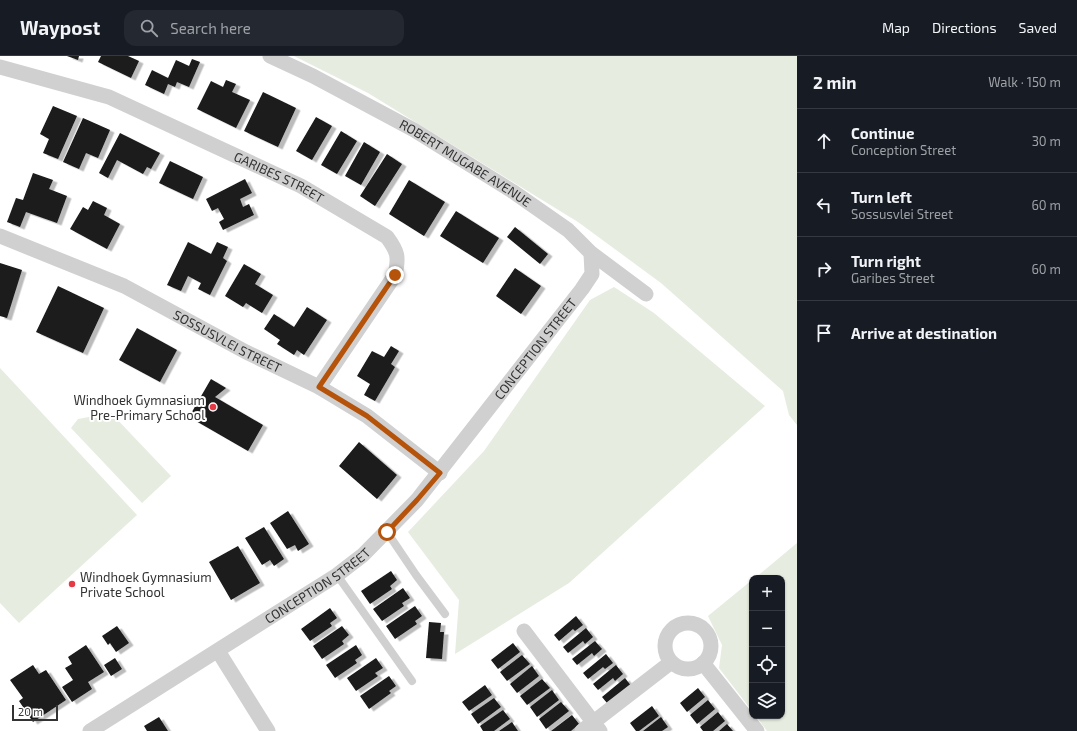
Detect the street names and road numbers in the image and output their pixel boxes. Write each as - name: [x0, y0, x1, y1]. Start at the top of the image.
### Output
- street label: ROBERT MUGABE AVENUE: [397, 116, 534, 210]
- street label: GARIBES STREET: [232, 148, 327, 206]
- street label: CONCEPTION STREET: [491, 295, 580, 403]
- street label: SOSSUSVLEI STREET: [171, 306, 285, 376]
- street label: CONCEPTION STREET: [261, 544, 374, 627]

